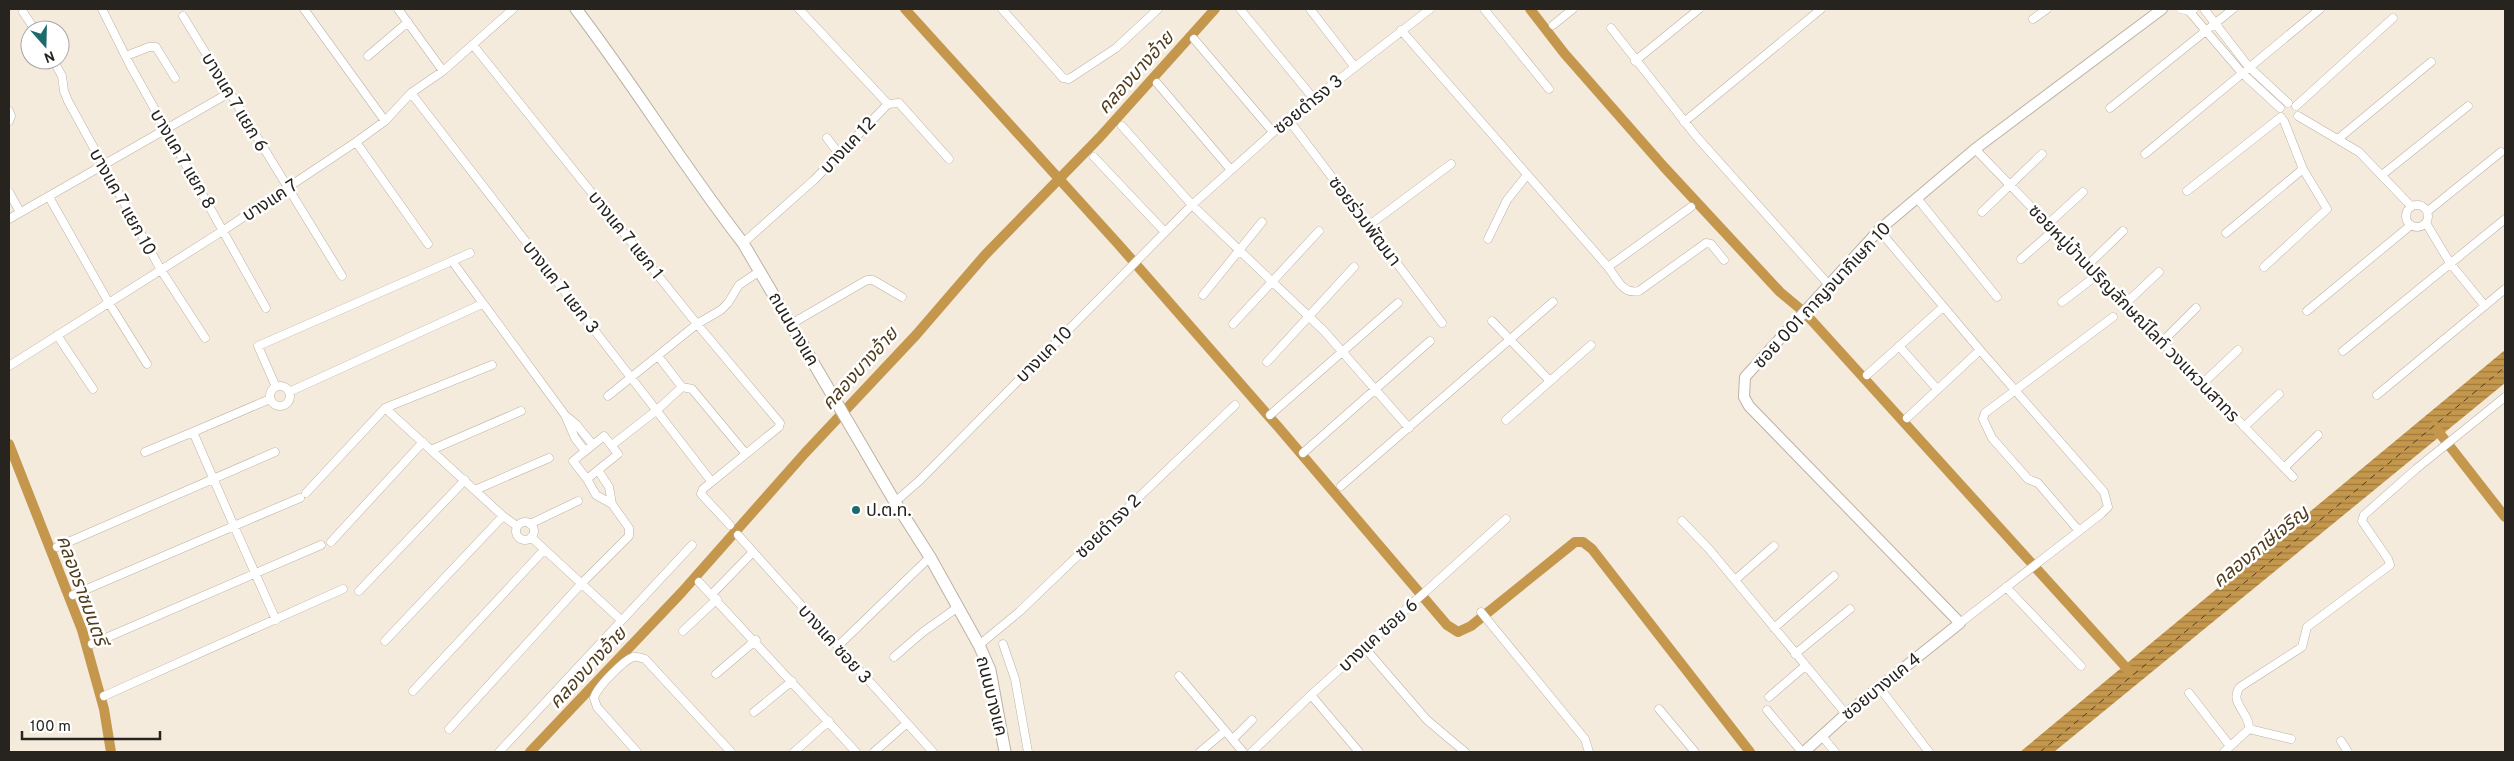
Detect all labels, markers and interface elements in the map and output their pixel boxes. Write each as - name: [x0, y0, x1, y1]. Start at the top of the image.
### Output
- north arrow: [20, 20, 70, 70]
- water label: คลองบางอ้าย: [1093, 26, 1181, 120]
- text: N: [41, 46, 57, 66]
- street label: บางแค 7 แยก 6: [195, 49, 272, 156]
- street label: ซอยดำรง 3: [1269, 70, 1348, 140]
- street label: บางแค 7 แยก 8: [144, 106, 220, 214]
- street label: บางแค 12: [816, 113, 882, 180]
- street label: บางแค 7 แยก 10: [83, 145, 161, 260]
- street label: ซอยร่วมพัฒนา: [1322, 172, 1405, 271]
- street label: บางแค 7: [239, 175, 303, 228]
- street label: บางแค 7 แยก 1: [582, 187, 668, 285]
- street label: ซอยหมู่บ้านปริญลักษณ์ไลท์ วงแหวนสาทร: [2022, 200, 2244, 428]
- street label: ซอย 001 กาญจนาภิเษก 10: [1749, 218, 1897, 374]
- street label: บางแค 7 แยก 3: [516, 237, 603, 339]
- street label: ถนนบางแค: [762, 289, 823, 371]
- water label: คลองบางอ้าย: [817, 322, 905, 416]
- street label: บางแค 10: [1012, 322, 1078, 388]
- street label: ซอยดำรง 2: [1071, 490, 1147, 564]
- place label: ป.ต.ท.: [866, 500, 911, 523]
- water label: คลองภาษีเจริญ: [2208, 500, 2315, 594]
- marker: ป.ต.ท.: [850, 504, 862, 516]
- water label: คลองราชมนตรี: [50, 532, 114, 653]
- street label: บางแค ซอย 6: [1334, 594, 1424, 678]
- street label: บางแค ซอย 3: [792, 600, 876, 690]
- water label: คลองบางอ้าย: [545, 621, 633, 714]
- street label: ซอยบางแค 4: [1838, 648, 1926, 726]
- street label: ถนนบางแค: [969, 654, 1012, 739]
- scale bar: [22, 708, 160, 740]
- text: 100 m: [30, 718, 71, 737]

